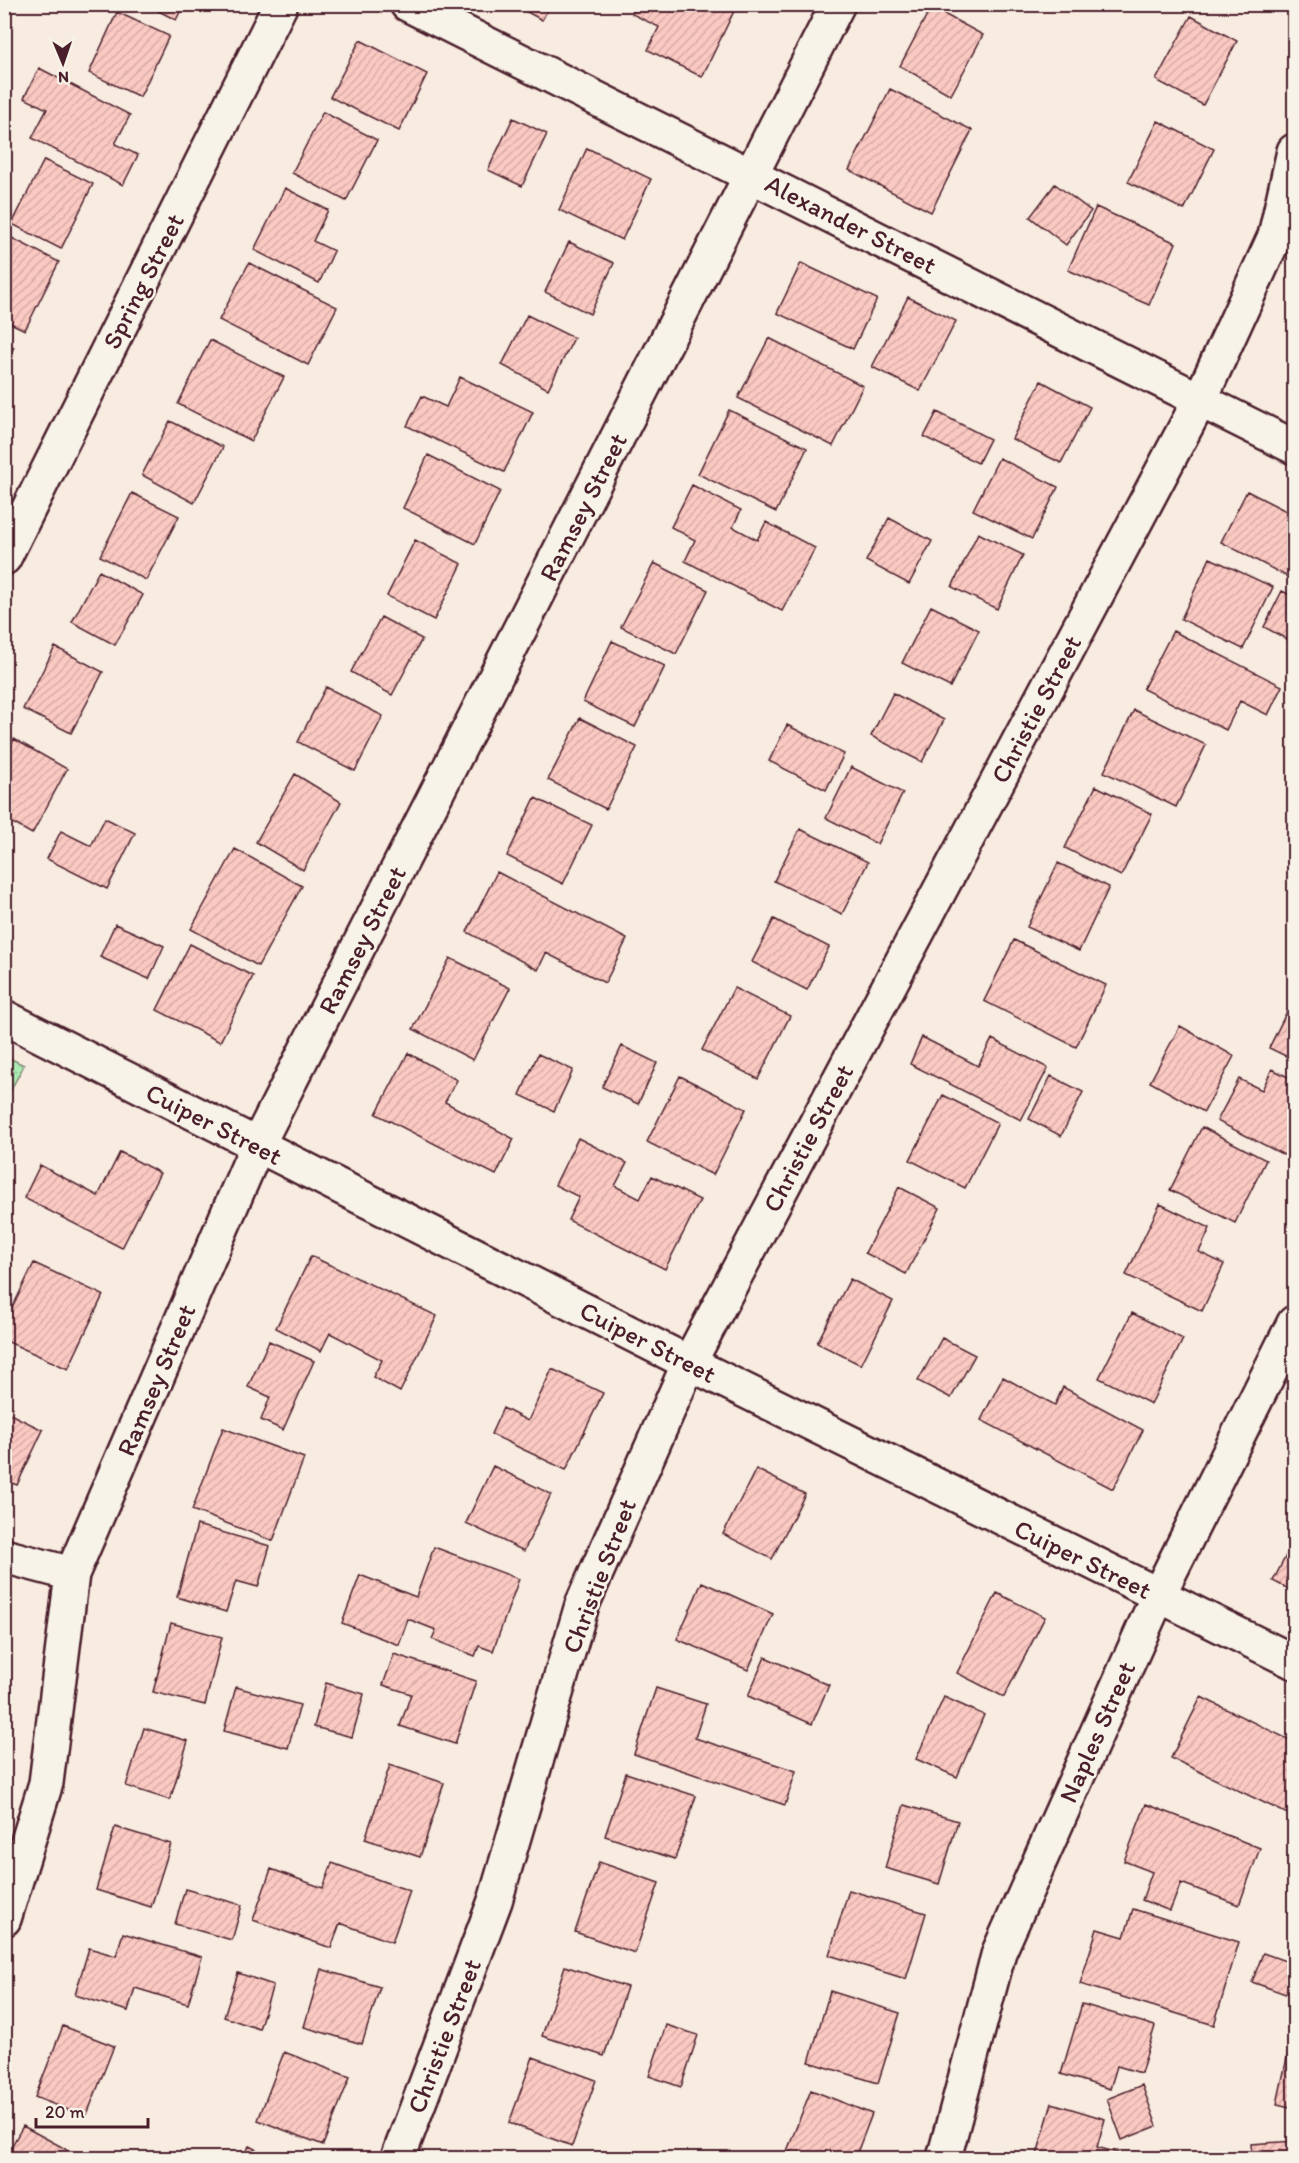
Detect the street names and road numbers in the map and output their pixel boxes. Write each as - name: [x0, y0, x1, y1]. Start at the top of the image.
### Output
- street label: Alexander Street: [760, 167, 942, 281]
- street label: Spring Street: [95, 208, 191, 354]
- street label: Ramsey Street: [532, 427, 634, 586]
- street label: Christie Street: [984, 629, 1088, 788]
- street label: Ramsey Street: [311, 860, 413, 1019]
- street label: Christie Street: [756, 1058, 860, 1217]
- street label: Cuiper Street: [141, 1076, 288, 1172]
- street label: Cuiper Street: [575, 1294, 722, 1390]
- street label: Ramsey Street: [110, 1299, 202, 1461]
- street label: Christie Street: [555, 1494, 643, 1658]
- street label: Cuiper Street: [1009, 1512, 1157, 1606]
- street label: Naples Street: [1052, 1656, 1142, 1807]
- street label: Christie Street: [400, 1954, 488, 2118]

